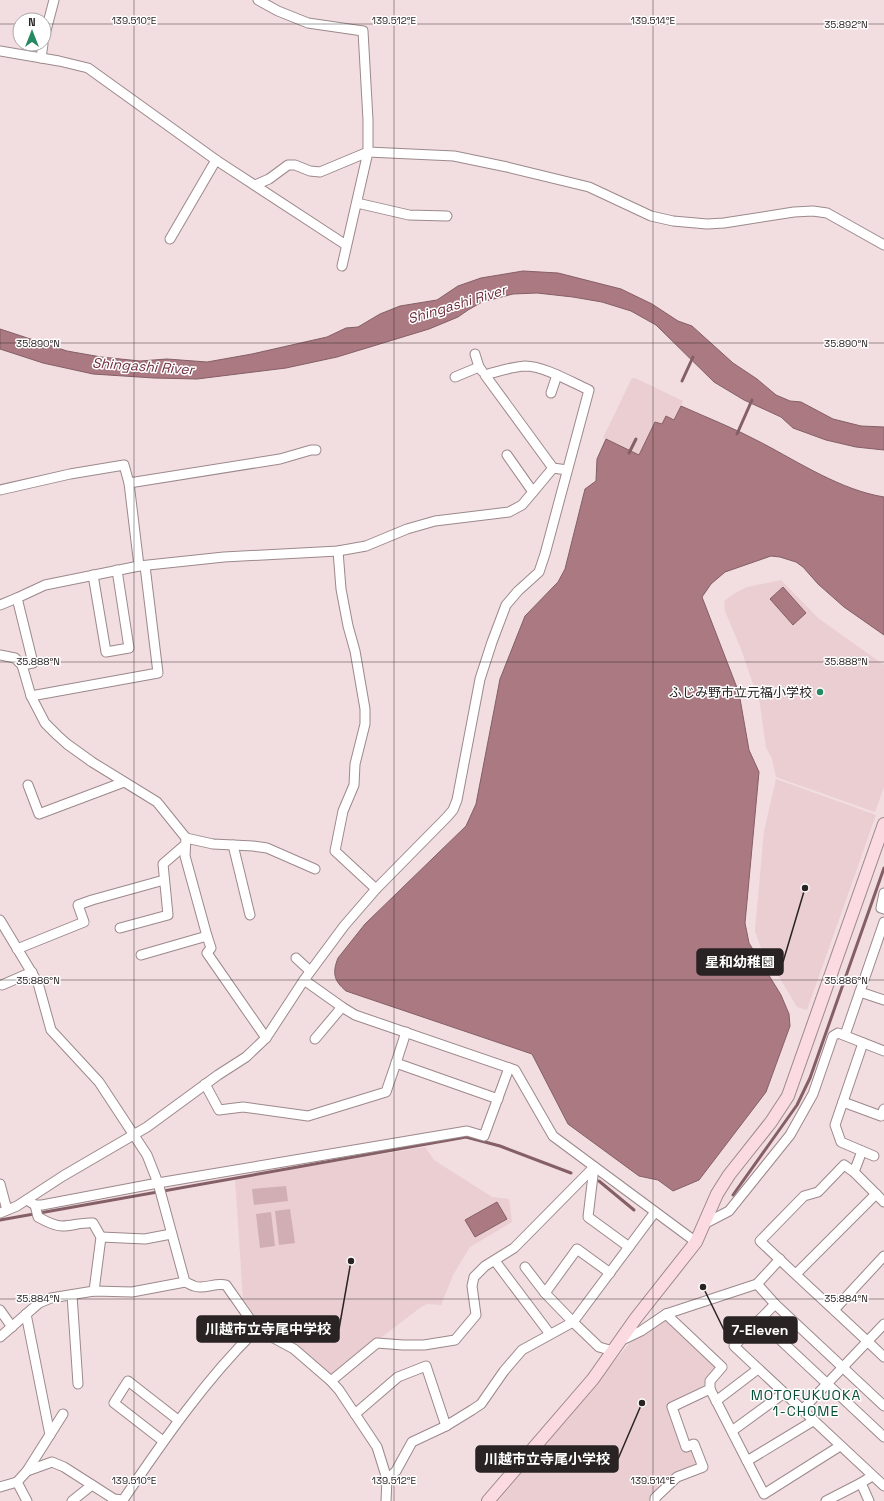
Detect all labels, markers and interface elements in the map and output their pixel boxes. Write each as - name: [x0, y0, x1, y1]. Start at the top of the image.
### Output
- north arrow: [12, 12, 52, 52]
- text: 139.510°E: [112, 14, 157, 27]
- text: 139.512°E: [372, 14, 417, 27]
- text: 139.514°E: [631, 14, 676, 27]
- text: N: [28, 15, 36, 29]
- text: 35.892°N: [824, 18, 868, 31]
- water label: Shingashi River: [405, 280, 510, 328]
- text: 35.890°N: [16, 337, 60, 350]
- text: 35.890°N: [824, 337, 868, 350]
- water label: Shingashi River: [91, 353, 196, 379]
- text: 35.888°N: [16, 655, 60, 668]
- text: 35.888°N: [824, 655, 868, 668]
- place label: ふじみ野市立元福小学校: [669, 684, 812, 701]
- marker: ふじみ野市立元福小学校: [815, 687, 825, 697]
- callout: 星和幼稚園: [697, 949, 783, 975]
- text: 星和幼稚園: [705, 953, 775, 971]
- text: 35.886°N: [16, 974, 60, 987]
- text: 35.886°N: [824, 974, 868, 987]
- text: 35.884°N: [16, 1292, 60, 1305]
- text: 35.884°N: [824, 1292, 868, 1305]
- callout: 川越市立寺尾中学校: [197, 1316, 339, 1342]
- callout: 7-Eleven: [724, 1317, 797, 1343]
- text: 川越市立寺尾中学校: [205, 1320, 331, 1338]
- text: 7-Eleven: [732, 1321, 788, 1339]
- district label: MOTOFUKUOKA 1-CHOME: [751, 1386, 861, 1420]
- callout: 川越市立寺尾小学校: [476, 1446, 618, 1472]
- text: 川越市立寺尾小学校: [484, 1450, 610, 1468]
- text: 139.510°E: [112, 1474, 157, 1487]
- text: 139.512°E: [372, 1474, 417, 1487]
- text: 139.514°E: [631, 1474, 676, 1487]

